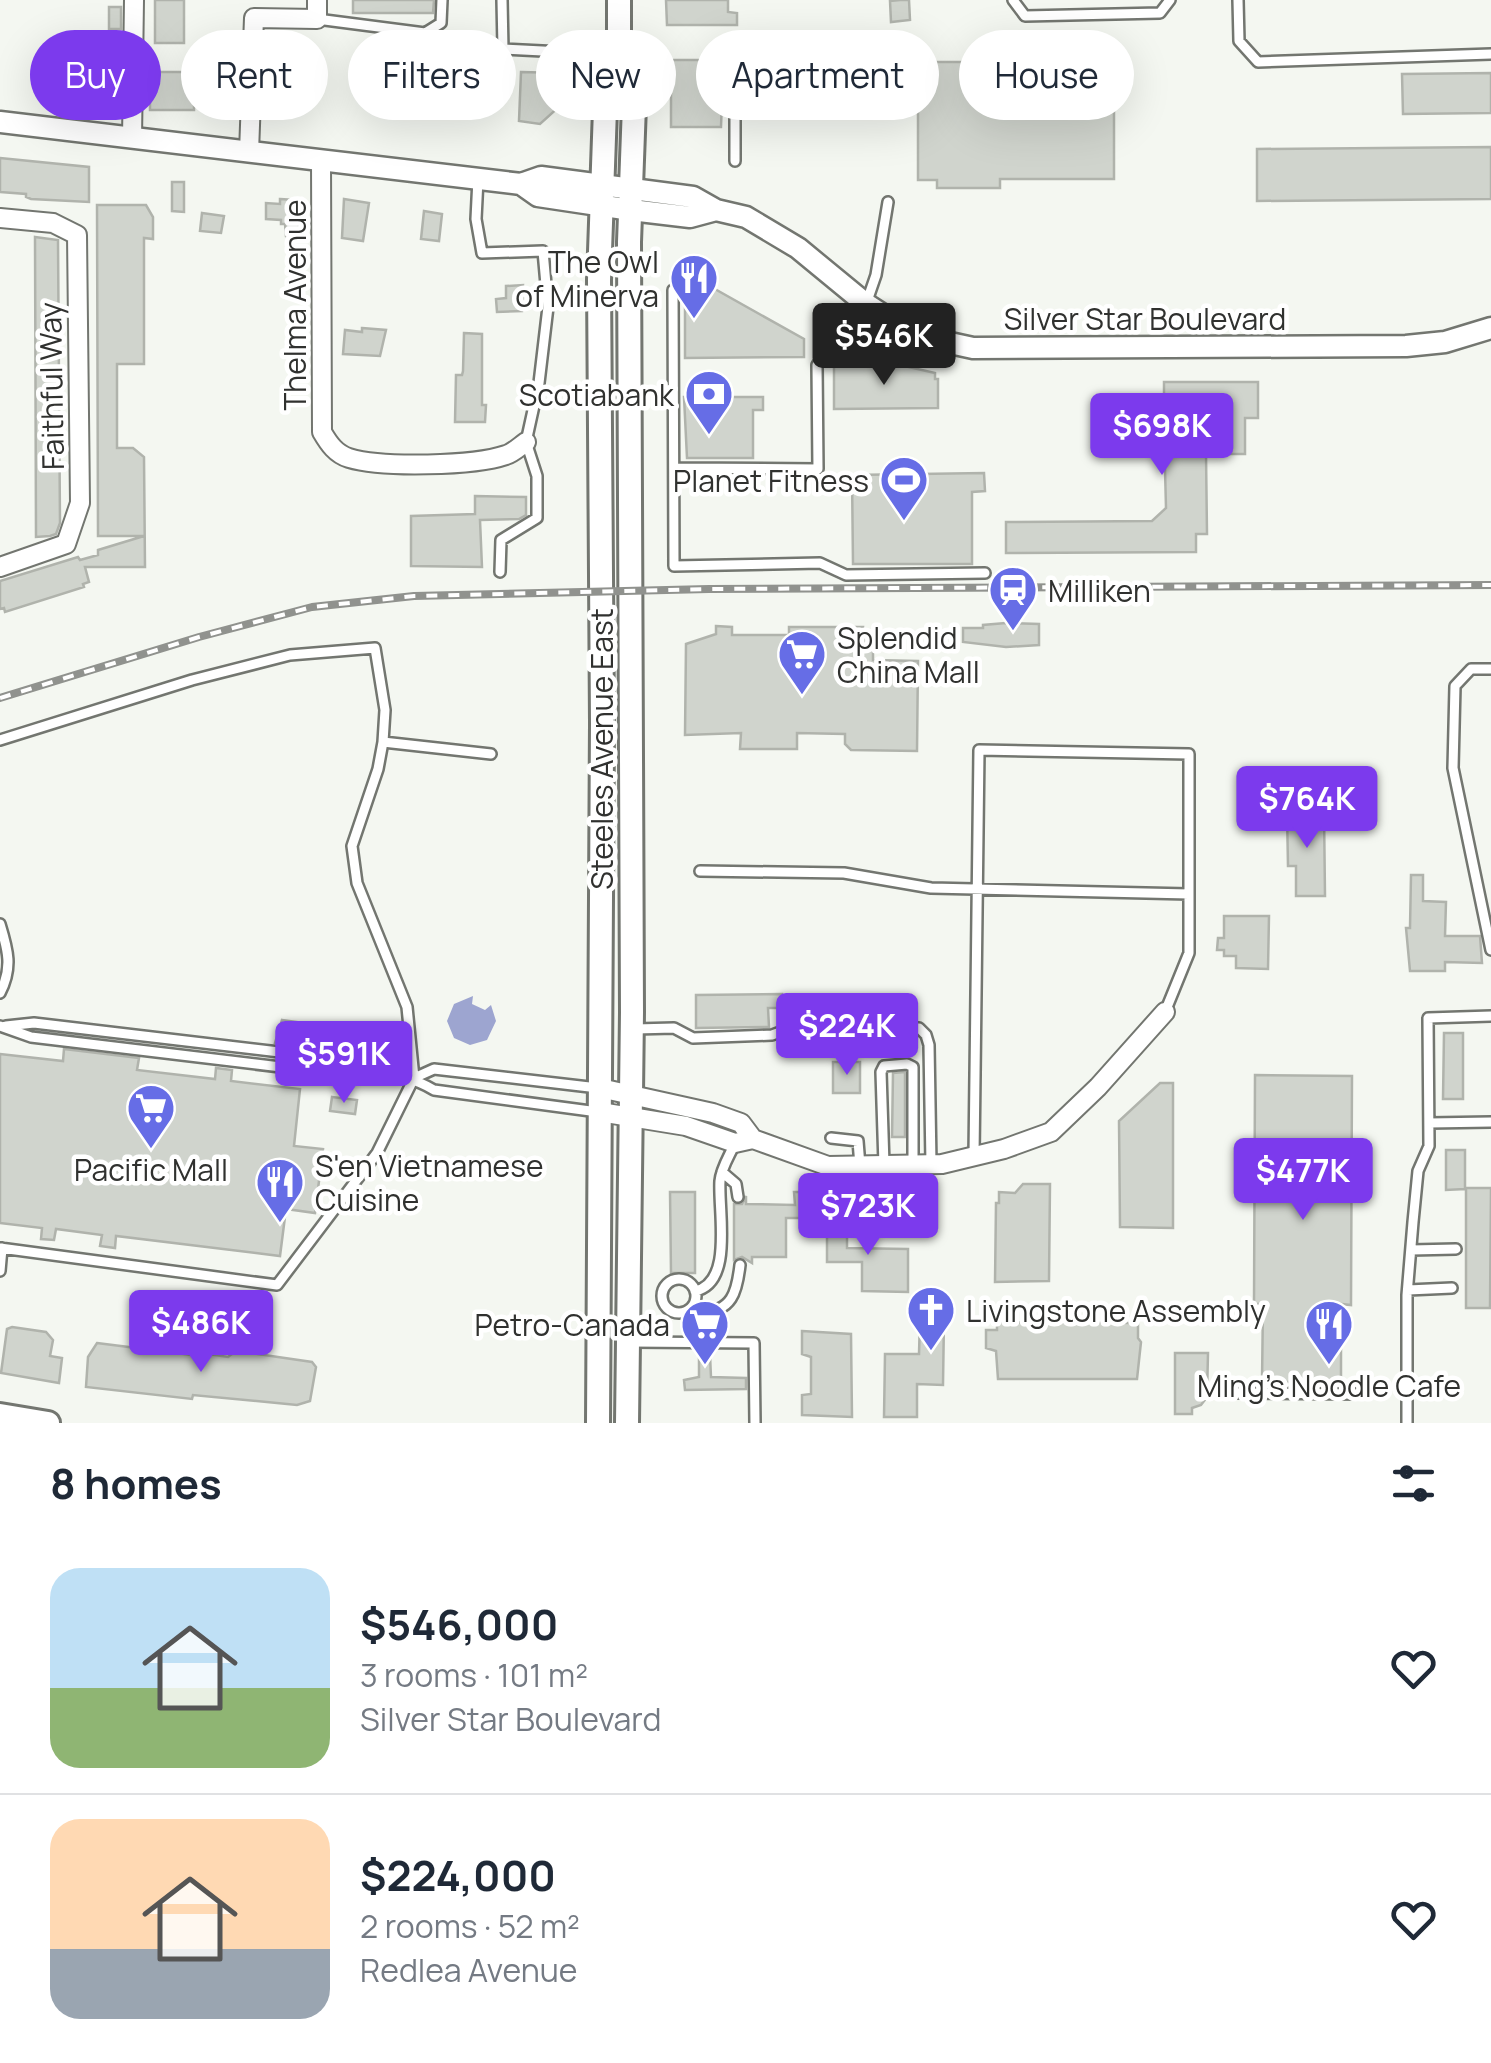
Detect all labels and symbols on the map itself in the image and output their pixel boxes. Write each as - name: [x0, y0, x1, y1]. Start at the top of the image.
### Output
- street label: Thelma Avenue: [274, 199, 315, 411]
- place label: The Owl of Minerva: [515, 241, 659, 316]
- restaurant icon: The Owl of Minerva: [668, 252, 720, 320]
- street label: Silver Star Boulevard: [1004, 298, 1286, 339]
- street label: Faithful Way: [29, 302, 73, 470]
- pin: $546K: [814, 303, 954, 388]
- bank icon: Scotiabank: [683, 368, 735, 436]
- place label: Scotiabank: [519, 374, 675, 415]
- pin: $698K: [1092, 393, 1232, 478]
- sports icon: Planet Fitness: [878, 454, 930, 522]
- place label: Planet Fitness: [673, 460, 869, 501]
- station icon: Milliken: [987, 564, 1039, 632]
- place label: Milliken: [1048, 570, 1151, 611]
- street label: Steeles Avenue East: [581, 608, 622, 890]
- place label: Splendid China Mall: [837, 617, 980, 692]
- supermarket icon: Splendid China Mall: [776, 628, 828, 696]
- pin: $764K: [1237, 766, 1377, 851]
- pin: $224K: [777, 993, 917, 1078]
- pin: $591K: [274, 1021, 414, 1106]
- supermarket icon: Pacific Mall: [125, 1082, 177, 1150]
- pin: $477K: [1233, 1138, 1373, 1223]
- place label: S'en Vietnamese Cuisine: [315, 1145, 543, 1220]
- place label: Pacific Mall: [74, 1149, 228, 1190]
- restaurant icon: S'en Vietnamese Cuisine: [254, 1156, 306, 1224]
- pin: $723K: [798, 1173, 938, 1258]
- church icon: Livingstone Assembly: [905, 1284, 957, 1352]
- pin: $486K: [131, 1290, 271, 1375]
- place label: Livingstone Assembly: [966, 1290, 1266, 1331]
- supermarket icon: Petro-Canada: [679, 1298, 731, 1366]
- restaurant icon: Ming's Noodle Cafe: [1303, 1298, 1355, 1366]
- place label: Petro-Canada: [475, 1304, 670, 1345]
- place label: Ming's Noodle Cafe: [1197, 1365, 1461, 1406]

